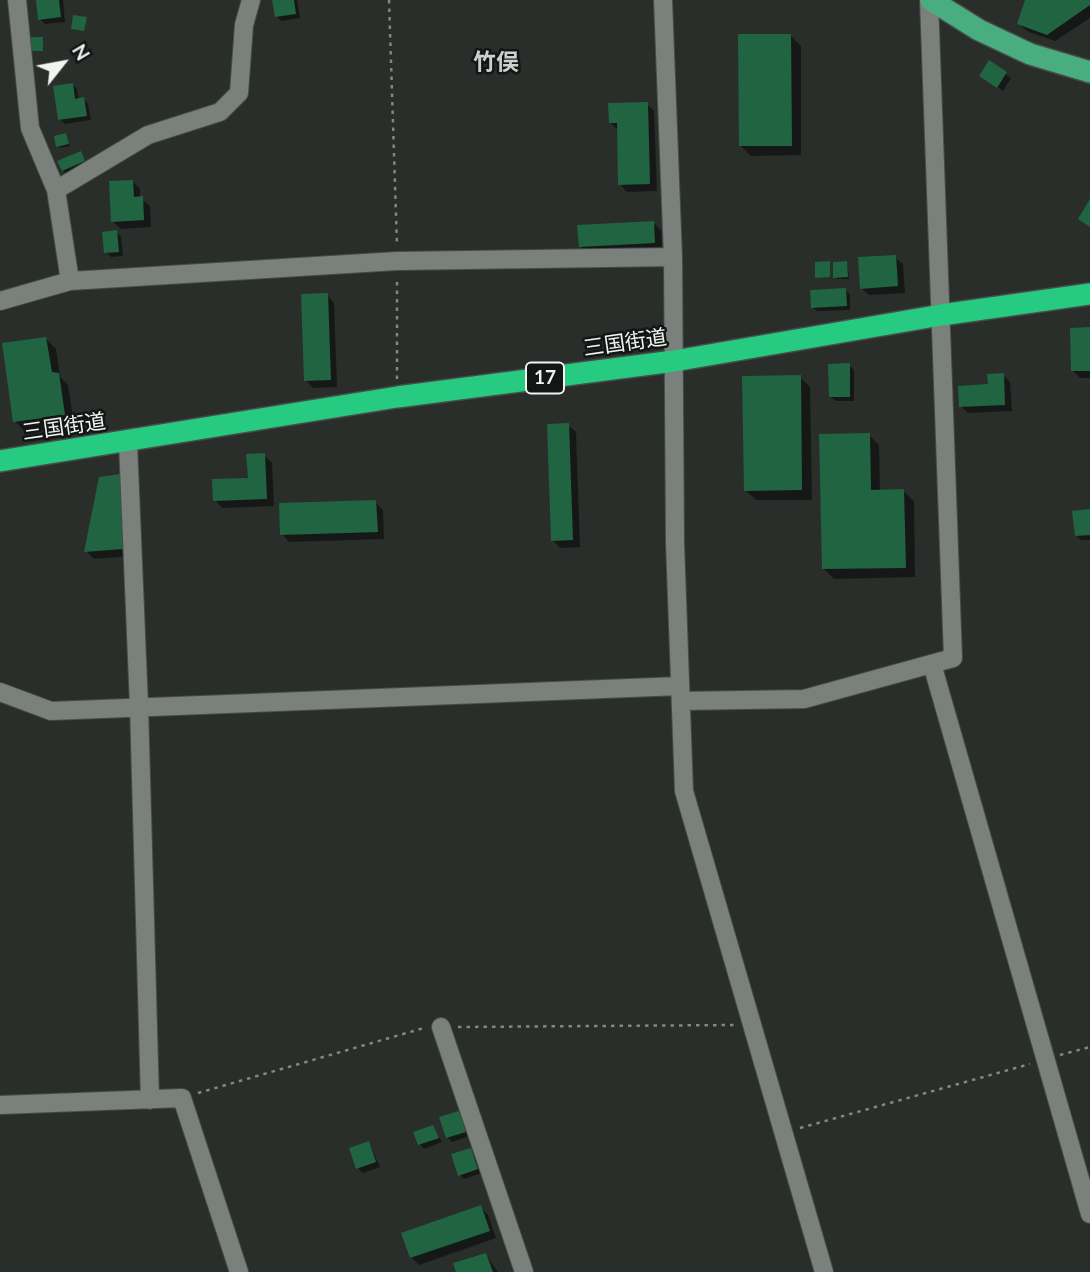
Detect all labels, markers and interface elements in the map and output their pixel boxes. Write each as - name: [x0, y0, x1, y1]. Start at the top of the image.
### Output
- north arrow: [28, 28, 98, 98]
- text: N: [68, 40, 95, 64]
- district label: 竹俣: [473, 49, 519, 77]
- street label: 三国街道: [582, 325, 668, 361]
- road number: 17: [526, 362, 564, 394]
- street label: 三国街道: [21, 409, 107, 445]

